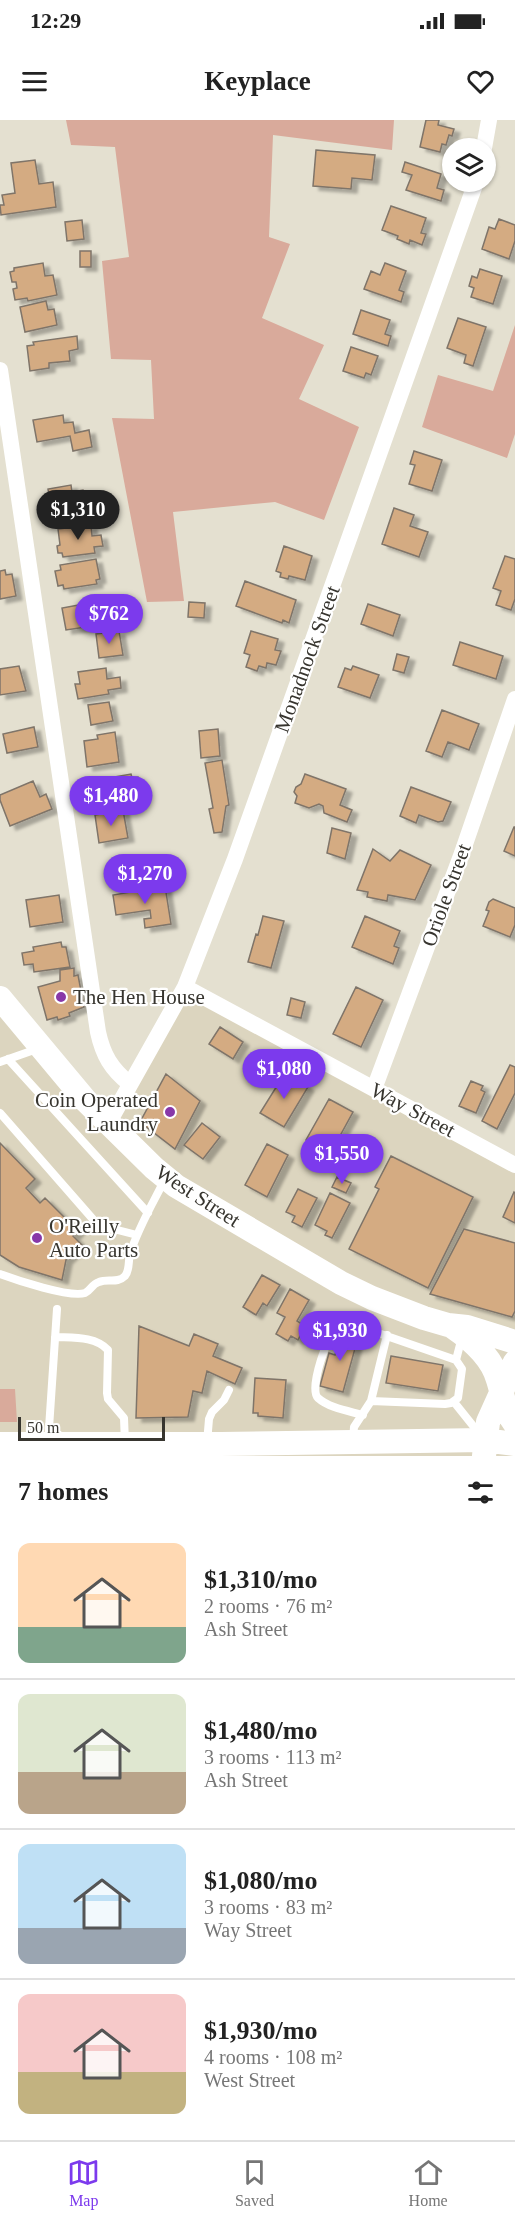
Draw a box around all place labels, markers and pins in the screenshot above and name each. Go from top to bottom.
pin: $1,310 [29,490,127,541]
pin: $762 [73,594,145,645]
pin: $1,480 [62,776,160,827]
pin: $1,270 [96,854,194,905]
place label: The Hen House [73,985,205,1009]
marker: The Hen House [54,990,68,1004]
pin: $1,080 [235,1049,333,1100]
place label: Coin Operated Laundry [35,1088,159,1136]
marker: Coin Operated Laundry [163,1105,177,1119]
pin: $1,550 [293,1134,391,1185]
place label: O'Reilly Auto Parts [49,1214,138,1262]
marker: O'Reilly Auto Parts [30,1231,44,1245]
pin: $1,930 [291,1311,389,1362]

